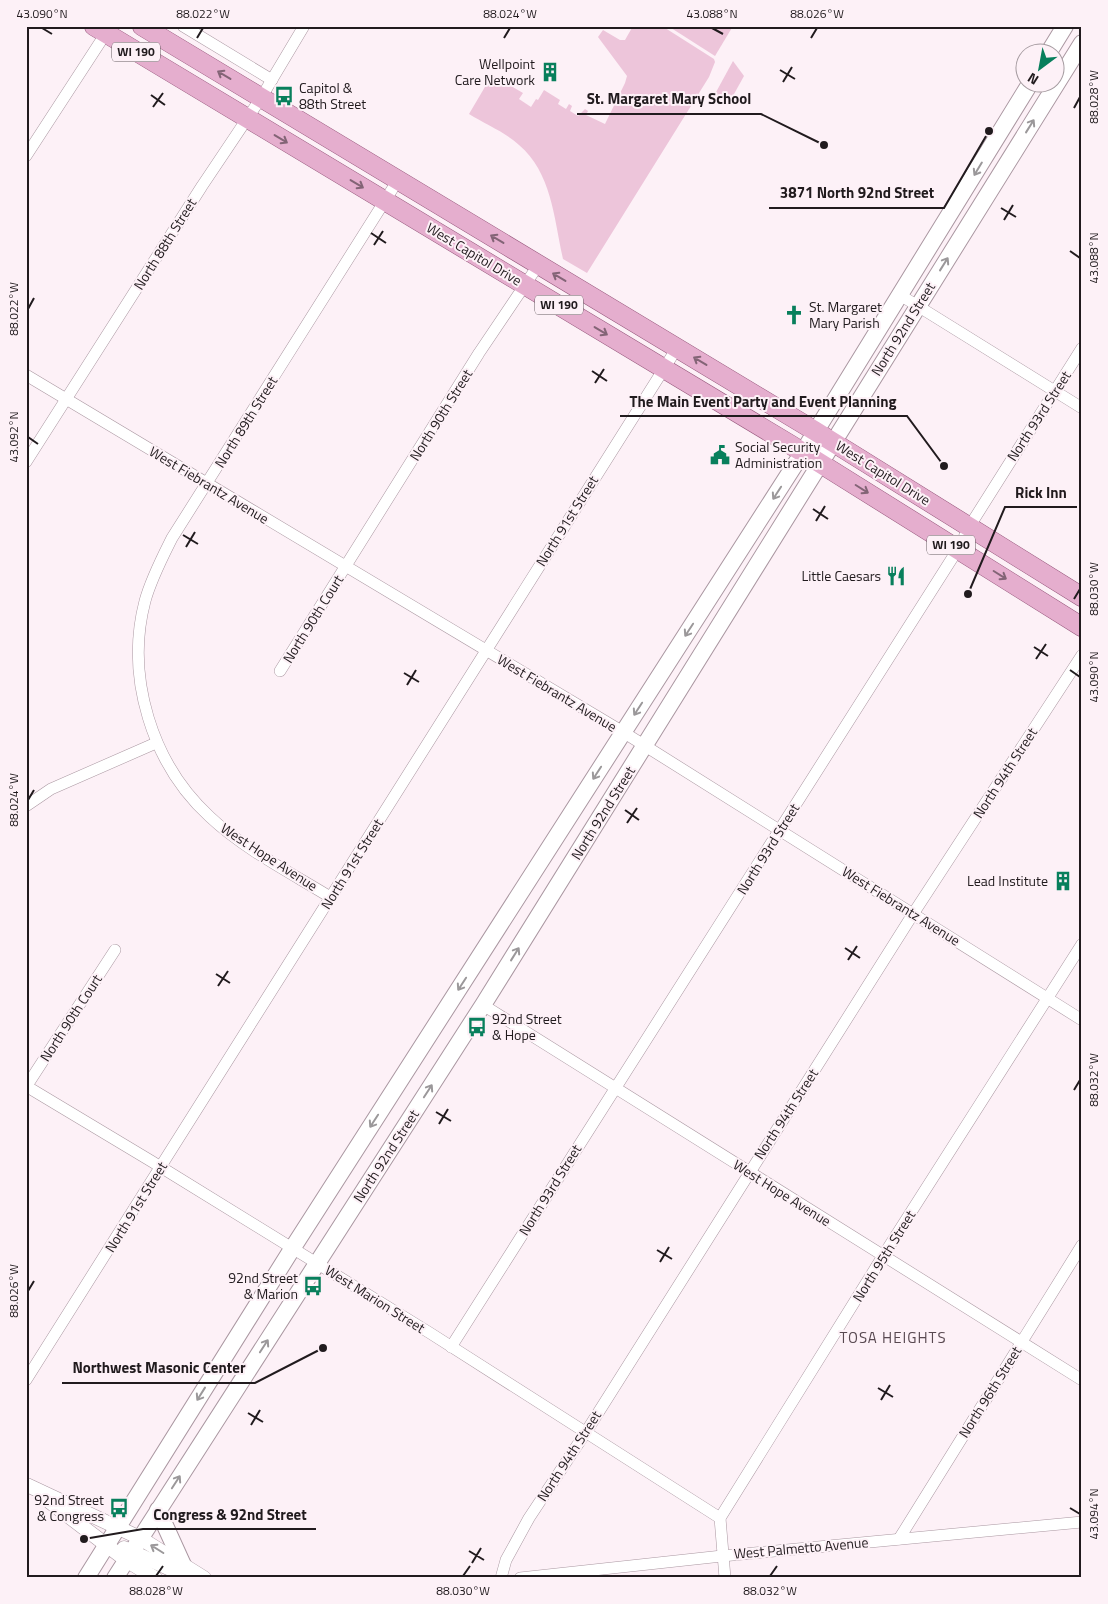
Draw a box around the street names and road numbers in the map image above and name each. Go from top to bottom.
road number: WI 190 [112,42,160,62]
street label: North 88th Street [128,194,201,294]
street label: West Capitol Drive [423,217,526,290]
street label: North 92nd Street [865,278,940,380]
road number: WI 190 [535,296,583,314]
street label: North 90th Street [404,365,477,465]
street label: North 93rd Street [1001,366,1076,465]
street label: North 89th Street [209,372,282,472]
street label: West Capitol Drive [832,435,935,510]
street label: West Fiebrantz Avenue [146,441,273,529]
street label: North 91st Street [530,471,603,570]
road number: WI 190 [927,536,975,554]
street label: North 90th Court [277,571,348,667]
street label: West Fiebrantz Avenue [494,649,621,737]
street label: North 94th Street [967,723,1042,822]
street label: North 92nd Street [565,762,640,864]
street label: North 93rd Street [731,799,804,898]
street label: North 91st Street [315,814,388,913]
street label: West Hope Avenue [217,817,322,896]
street label: West Fiebrantz Avenue [838,861,965,951]
street label: North 90th Court [34,970,107,1066]
street label: North 94th Street [748,1064,823,1163]
street label: North 92nd Street [348,1105,424,1206]
street label: North 93rd Street [513,1140,586,1239]
street label: West Hope Avenue [729,1154,835,1231]
street label: North 91st Street [99,1157,172,1256]
street label: North 95th Street [847,1206,920,1306]
street label: West Marion Street [321,1259,429,1338]
street label: North 96th Street [953,1342,1026,1442]
street label: North 94th Street [531,1406,606,1505]
street label: West Palmetto Avenue [733,1531,869,1564]

